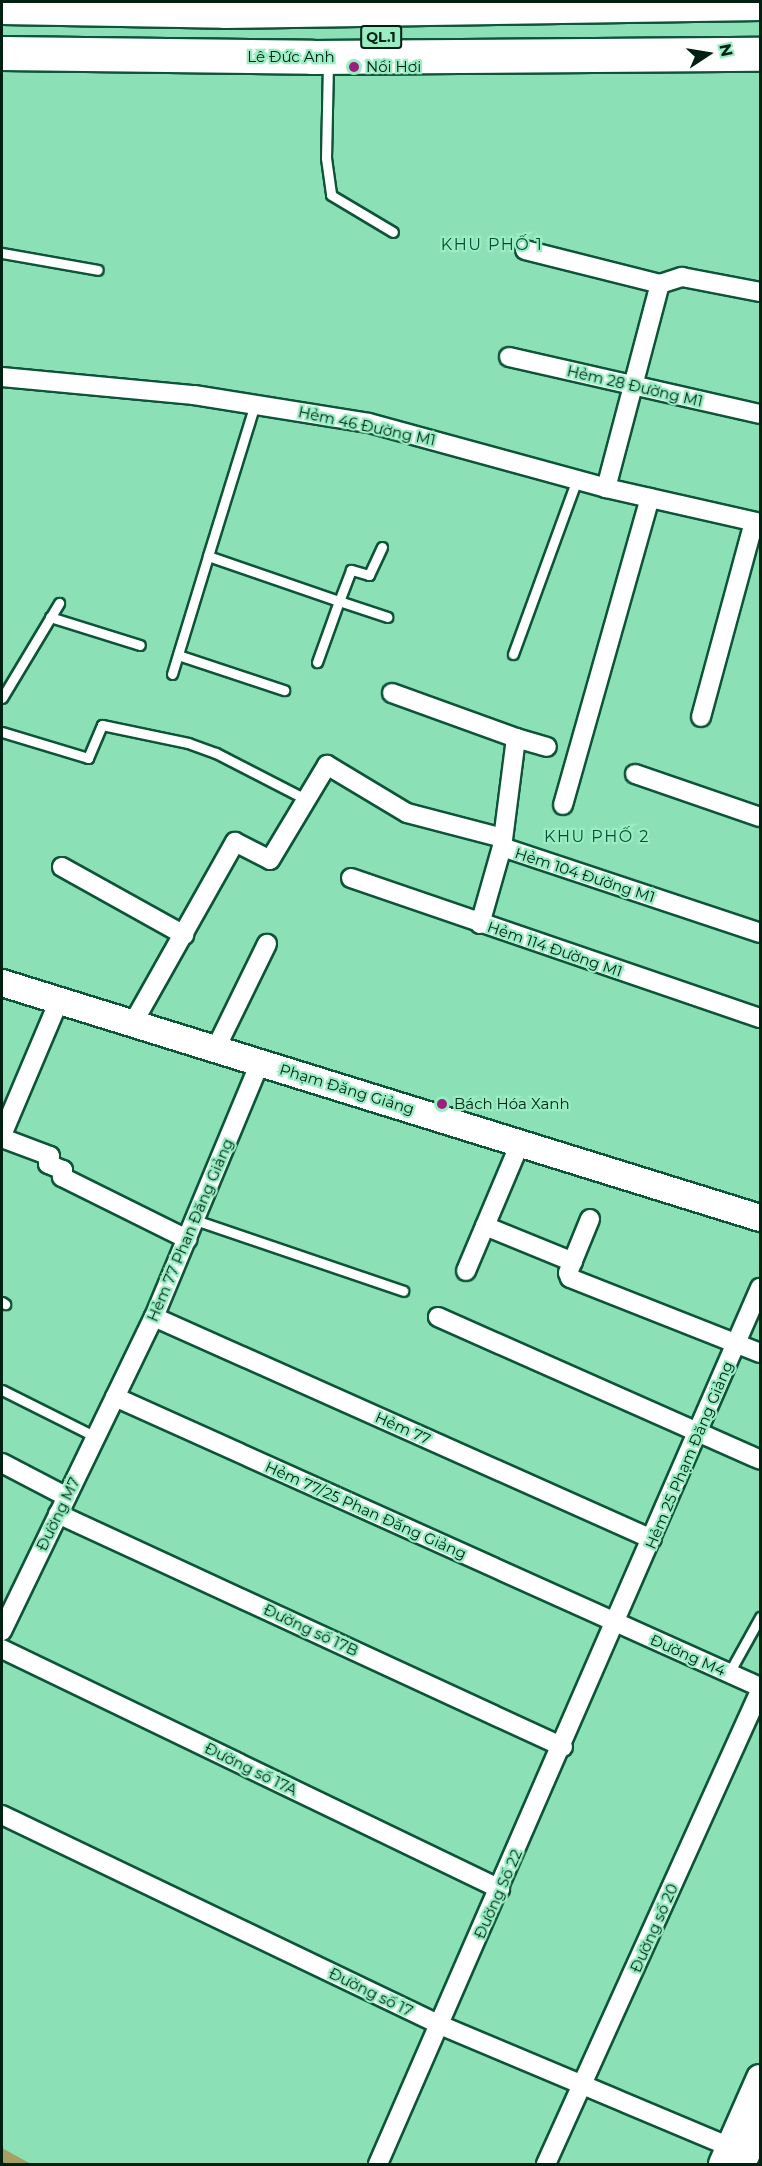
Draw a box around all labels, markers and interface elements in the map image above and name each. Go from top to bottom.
north arrow [678,24,738,84]
road number: QL.1 [360,26,402,48]
text: N [715,42,737,58]
street label: Lê Đức Anh [247,48,335,66]
place label: Nồi Hơi [366,58,421,76]
marker: Nồi Hơi [347,60,361,74]
district label: KHU PHỐ 1 [441,235,543,255]
street label: Hẻm 28 Đường M1 [565,362,705,410]
street label: Hẻm 46 Đường M1 [297,403,437,449]
district label: KHU PHỐ 2 [544,827,650,847]
street label: Hẻm 104 Đường M1 [513,844,657,906]
street label: Hẻm 114 Đường M1 [485,917,625,981]
street label: Phạm Đăng Giảng [277,1060,417,1118]
place label: Bách Hóa Xanh [454,1095,570,1113]
marker: Bách Hóa Xanh [435,1097,449,1111]
street label: Hẻm 77 Phan Đăng Giảng [143,1136,237,1324]
street label: Hẻm 25 Phạm Đăng Giảng [641,1358,737,1552]
street label: Hẻm 77 [372,1408,434,1448]
street label: Hẻm 77/25 Phan Đăng Giảng [263,1457,469,1563]
street label: Đường M7 [33,1474,83,1554]
street label: Đường số 17B [261,1600,361,1660]
street label: Đường M4 [648,1630,728,1680]
street label: Đường số 17A [202,1739,300,1799]
street label: Đường Số 22 [470,1847,526,1941]
street label: Đường số 20 [626,1881,682,1975]
street label: Đường số 17 [326,1964,416,2020]

